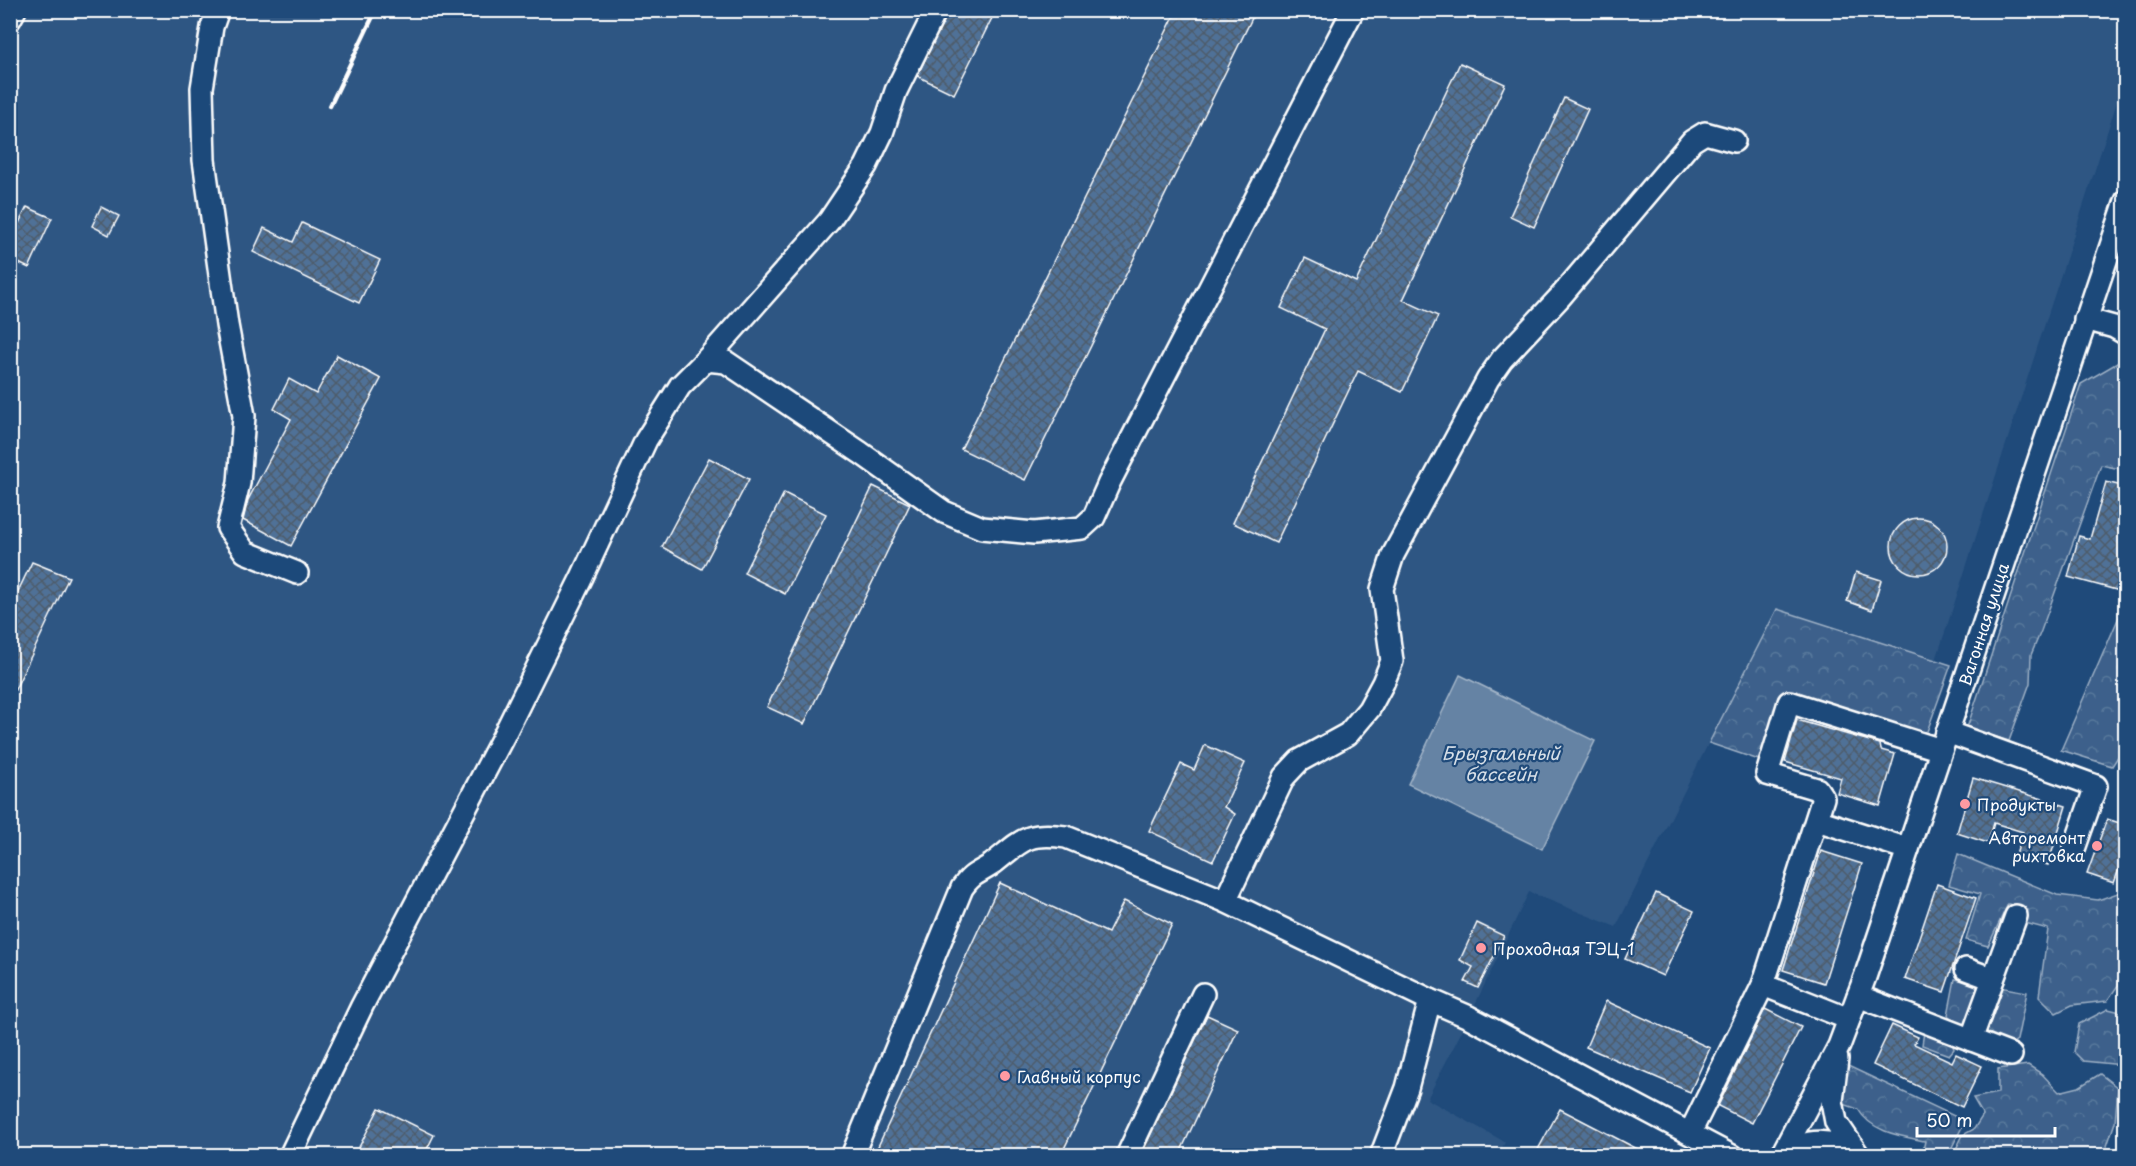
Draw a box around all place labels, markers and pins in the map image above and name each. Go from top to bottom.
place label: Продукты [1977,792,2056,816]
marker: Продукты [1958,797,1972,811]
place label: Авторемонт рихтовка [1989,825,2085,867]
marker: Авторемонт рихтовка [2090,839,2104,853]
place label: Проходная ТЭЦ-1 [1493,936,1634,960]
marker: Проходная ТЭЦ-1 [1474,941,1488,955]
place label: Главный корпус [1017,1064,1141,1088]
marker: Главный корпус [998,1069,1012,1083]

